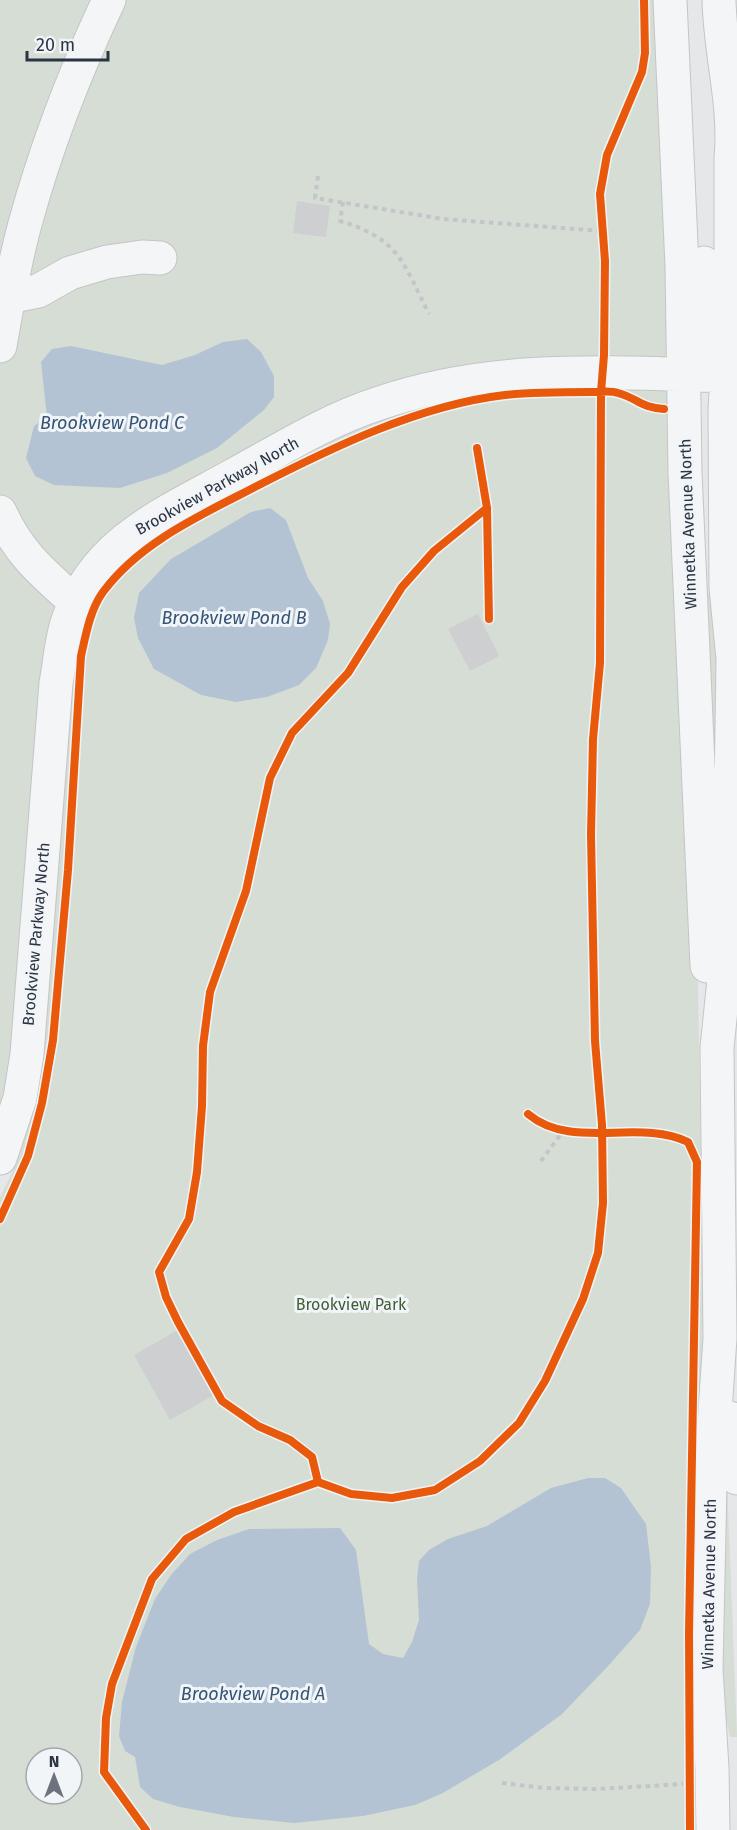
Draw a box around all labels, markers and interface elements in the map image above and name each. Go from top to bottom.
scale bar [27,24,108,62]
text: 20 m [36,34,75,56]
water label: Brookview Pond C [40,412,185,434]
street label: Brookview Parkway North [132,433,302,539]
street label: Winnetka Avenue North [676,438,700,610]
water label: Brookview Pond B [162,607,307,629]
street label: Brookview Parkway North [19,841,53,1027]
park label: Brookview Park [296,1295,407,1314]
street label: Winnetka Avenue North [698,1498,720,1670]
water label: Brookview Pond A [181,1683,325,1705]
north arrow [24,1746,84,1806]
text: N [49,1752,59,1771]

